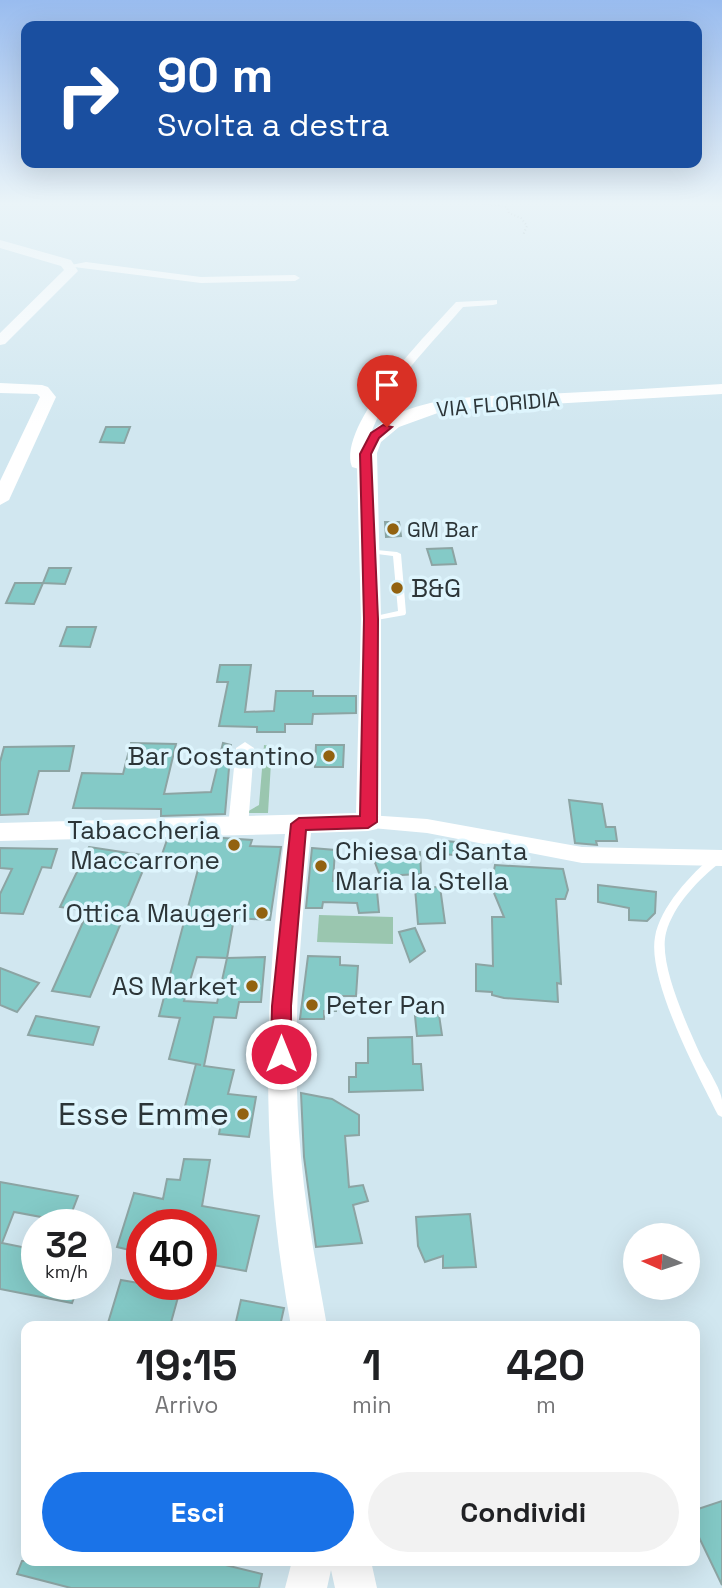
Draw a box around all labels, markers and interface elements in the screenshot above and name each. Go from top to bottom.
text: 90 m [157,44,273,106]
icon: right [42,49,133,140]
text: Svolta a destra [157,105,389,145]
pin [357,355,417,427]
icon: arrive [368,366,406,404]
street label: VIA FLORIDIA [435,385,561,423]
place label: GM Bar [407,516,478,543]
marker: GM Bar [385,521,401,537]
place label: B&G [411,571,461,605]
marker: B&G [389,580,405,596]
place label: Bar Costantino [127,739,315,773]
marker: Bar Costantino [321,748,337,764]
place label: Tabaccheria Maccarrone [67,813,220,877]
place label: Chiesa di Santa Maria la Stella [335,834,528,898]
marker: Tabaccheria Maccarrone [226,837,242,853]
marker: Chiesa di Santa Maria la Stella [313,858,329,874]
place label: Ottica Maugeri [65,896,248,930]
marker: Ottica Maugeri [254,905,270,921]
place label: AS Market [112,969,238,1003]
marker: AS Market [244,978,260,994]
place label: Peter Pan [326,988,446,1022]
marker: Peter Pan [304,997,320,1013]
position arrow [244,1017,318,1091]
place label: Esse Emme [58,1094,229,1134]
marker: Esse Emme [235,1106,251,1122]
speed limit sign: 40 [126,1209,217,1300]
text: 32 [45,1223,88,1267]
north arrow [623,1223,700,1300]
map controls [623,1223,700,1300]
text: km/h [45,1260,88,1283]
text: 19:15 [136,1339,237,1392]
text: 1 [362,1339,381,1392]
text: 420 [506,1339,585,1392]
text: Arrivo [155,1390,218,1420]
text: min [352,1390,392,1420]
text: m [536,1390,556,1420]
button: Esci [42,1472,354,1552]
button: Condividi [368,1472,679,1552]

